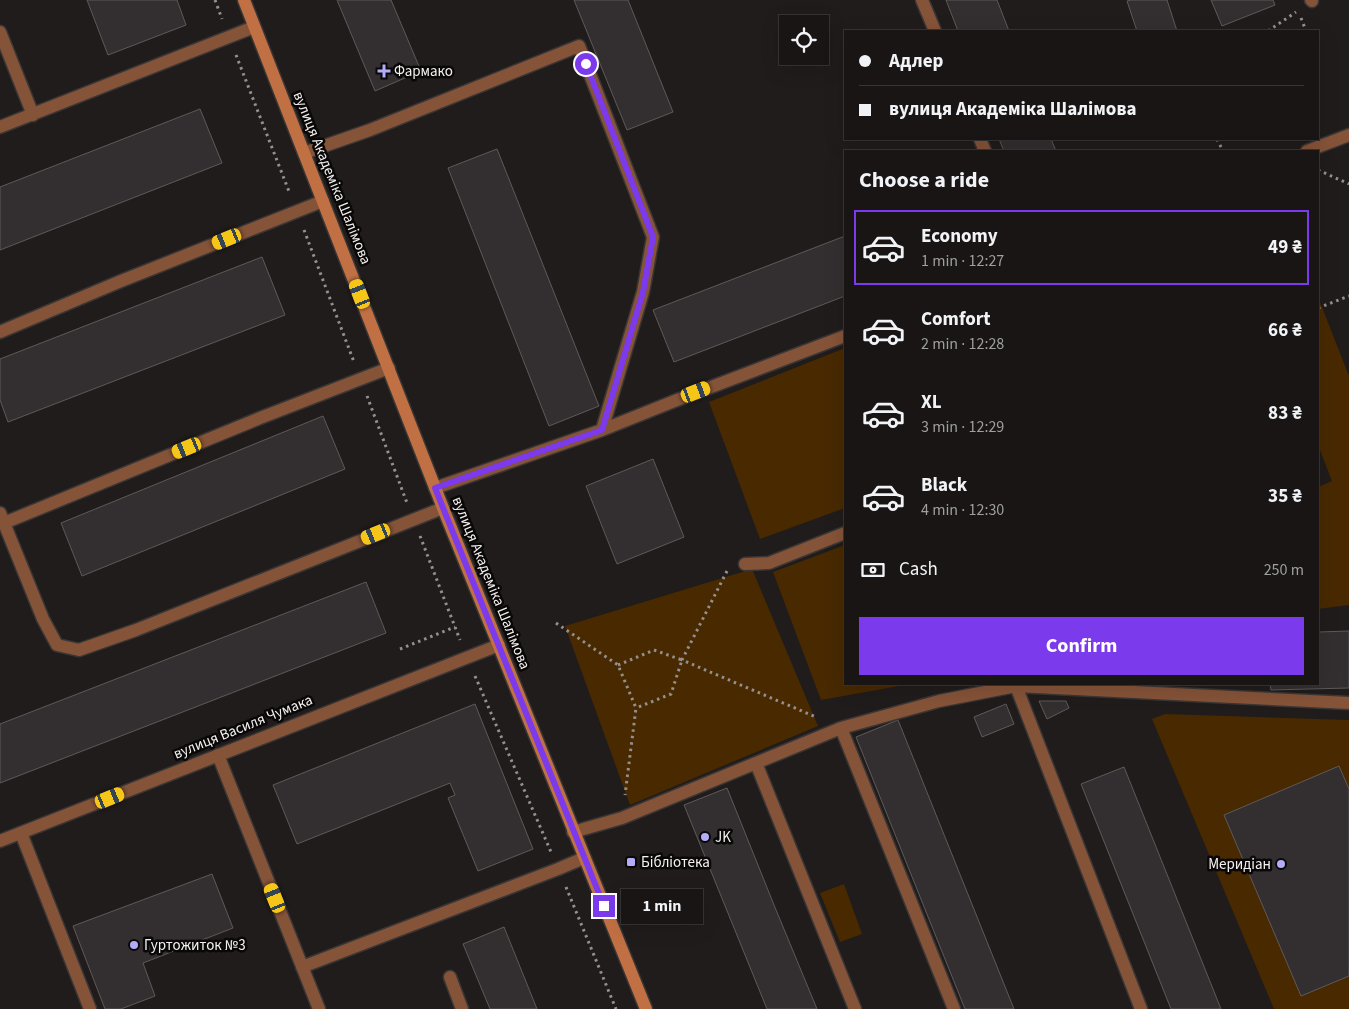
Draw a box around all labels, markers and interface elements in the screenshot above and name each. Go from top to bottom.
map controls [779,15,829,65]
button: locate [779,15,829,65]
text: Адлер [889,48,943,75]
route start [575,53,597,75]
place label: Фармако [394,61,453,82]
marker: Фармако [378,65,390,77]
street label: вулиця Академіка Шалімова [288,88,376,268]
text: вулиця Академіка Шалімова [889,96,1136,123]
text: Choose a ride [859,164,989,196]
text: Economy [921,223,998,250]
icon: car [861,225,906,270]
car [210,226,243,252]
text: 49 ₴ [1268,234,1302,261]
text: 1 min · 12:27 [921,250,1004,272]
car [347,277,372,311]
text: Comfort [921,306,991,333]
icon: car [861,308,906,353]
text: 66 ₴ [1268,317,1302,344]
text: 2 min · 12:28 [921,333,1004,355]
car [679,380,712,404]
text: XL [921,389,942,416]
icon: car [861,391,906,436]
text: 83 ₴ [1268,400,1302,427]
text: 3 min · 12:29 [921,416,1004,438]
car [170,435,203,461]
text: Black [921,472,967,499]
icon: car [861,474,906,519]
text: 35 ₴ [1268,483,1302,510]
street label: вулиця Академіка Шалімова [447,493,535,673]
text: 4 min · 12:30 [921,499,1004,521]
car [359,521,392,547]
icon: cash [859,556,887,584]
text: Cash [899,556,938,583]
text: 250 m [1264,559,1304,581]
button: Confirm [859,617,1304,675]
street label: вулиця Василя Чумака [170,689,316,765]
car [93,785,126,811]
place label: JK [715,827,731,848]
marker: JK [699,831,711,843]
place label: Бібліотека [641,852,710,873]
place label: Меридіан [1208,854,1271,875]
marker: Бібліотека [625,856,637,868]
marker: Меридіан [1275,858,1287,870]
car [262,881,287,915]
callout: 1 min [622,888,704,924]
route end [593,895,615,917]
text: 1 min [643,895,681,917]
place label: Гуртожиток №3 [144,935,246,956]
marker: Гуртожиток №3 [128,939,140,951]

